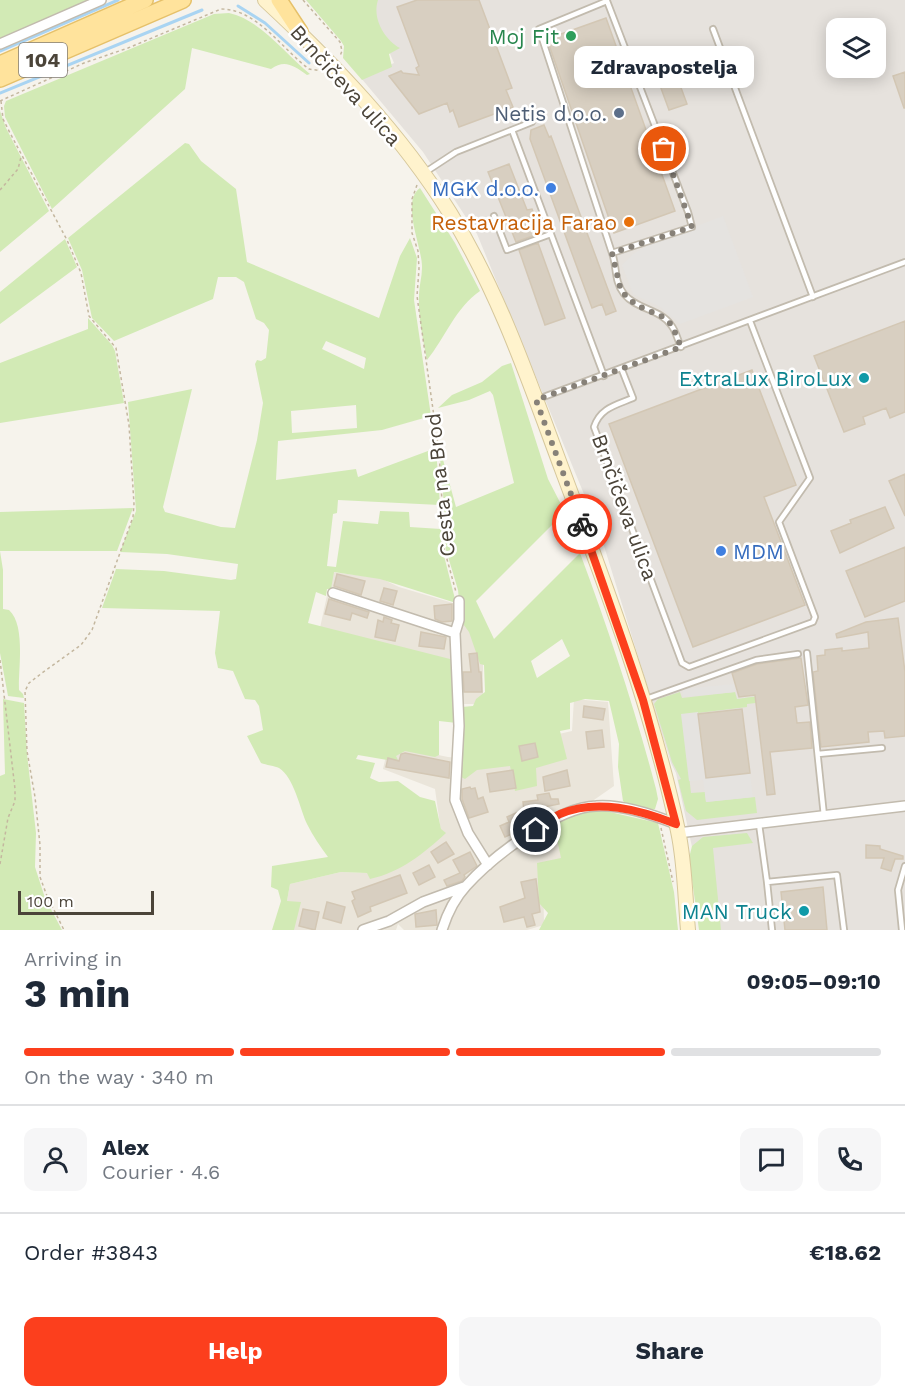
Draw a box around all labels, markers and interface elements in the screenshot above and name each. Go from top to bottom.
map controls [826,18,886,78]
button: layers [826,18,886,78]
street label: Brnčičeva ulica [285,19,407,151]
place label: Moj Fit [489,24,559,49]
marker: Moj Fit [564,29,578,43]
road number: 104 [19,43,67,77]
callout: Zdravapostelja [574,47,754,89]
text: Zdravapostelja [591,55,737,79]
place label: Netis d.o.o. [494,101,607,126]
marker: Netis d.o.o. [612,106,626,120]
pin [638,123,689,174]
icon: bag [647,132,680,165]
place label: MGK d.o.o. [432,176,539,201]
marker: MGK d.o.o. [544,181,558,195]
place label: Restavracija Farao [431,210,617,235]
marker: Restavracija Farao [622,215,636,229]
place label: ExtraLux BiroLux [679,366,852,391]
marker: ExtraLux BiroLux [857,371,871,385]
street label: Cesta na Brod [420,412,460,558]
street label: Brnčičeva ulica [587,430,663,584]
courier [552,494,612,554]
icon: bike [566,508,599,541]
place label: MDM [733,539,784,564]
marker: MDM [714,544,728,558]
pin [510,804,561,855]
icon: home [519,813,552,846]
scale bar [18,888,154,916]
text: 100 m [27,892,74,911]
place label: MAN Truck [682,899,792,924]
marker: MAN Truck [797,904,811,918]
text: Arriving in [24,947,122,971]
text: 09:05–09:10 [747,969,881,994]
text: 3 min [24,971,131,1016]
text: On the way · 340 m [24,1065,214,1089]
button: person [24,1128,87,1191]
button: chat [740,1128,803,1191]
button: phone [818,1128,881,1191]
text: Alex [102,1135,149,1160]
text: Courier · 4.6 [102,1160,220,1184]
text: Order #3843 [24,1240,158,1265]
text: €18.62 [809,1240,881,1265]
button: Help [24,1317,447,1386]
button: Share [459,1317,881,1386]

